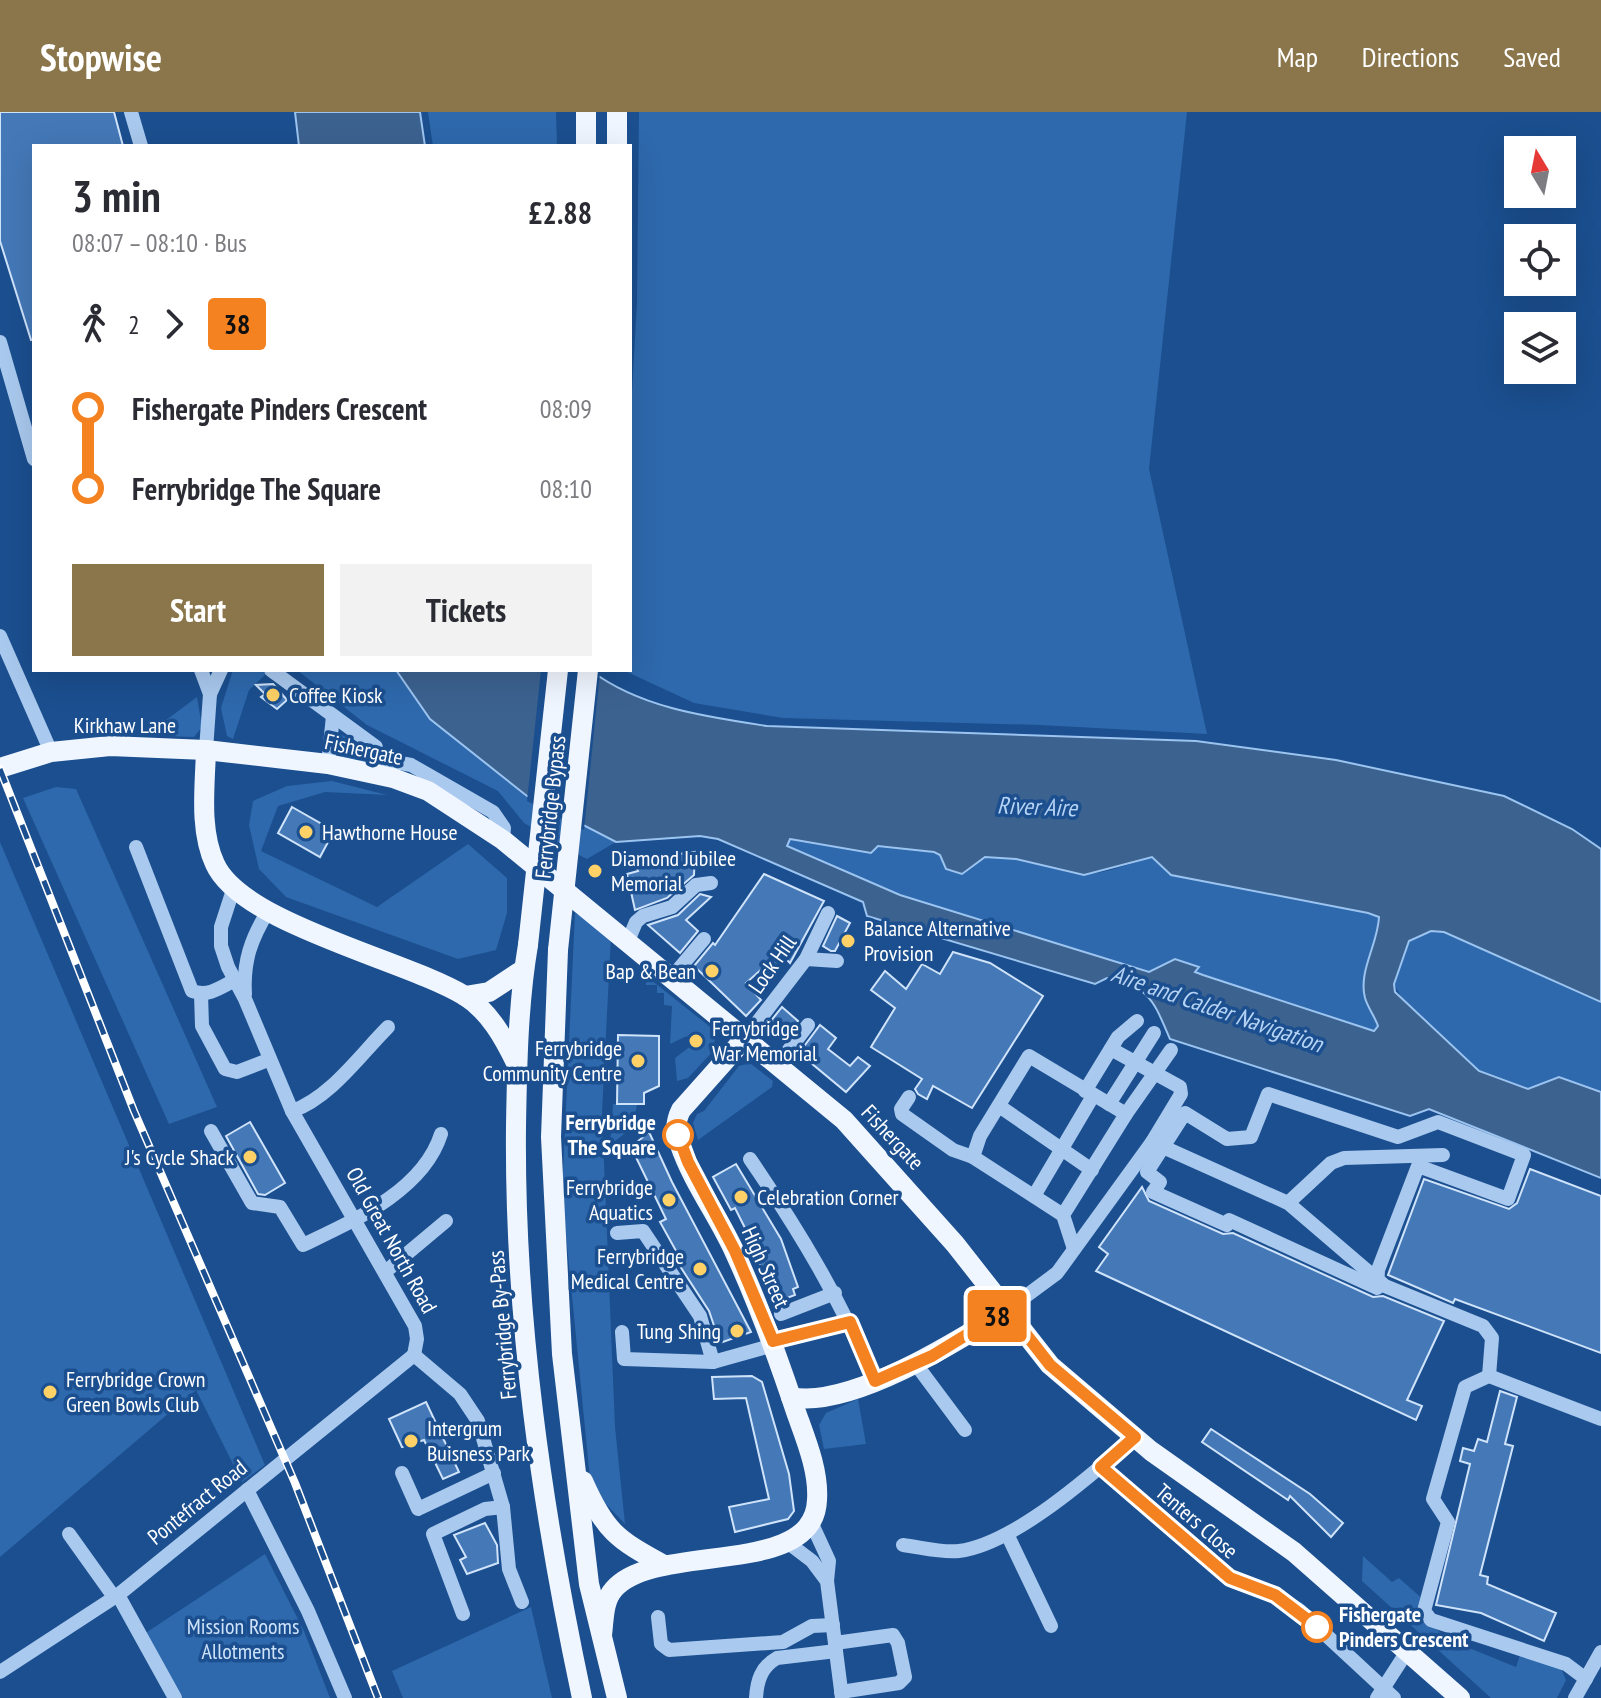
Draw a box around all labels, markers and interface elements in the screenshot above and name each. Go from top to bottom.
text: Stopwise [40,32,162,81]
text: Map [1277,38,1318,75]
text: Directions [1362,38,1459,75]
text: Saved [1503,38,1561,75]
north arrow [1504,136,1576,208]
map controls [1504,136,1576,384]
text: 3 min [72,167,161,224]
text: £2.88 [528,193,592,232]
button: locate [1504,224,1576,296]
text: 08:07 – 08:10 · Bus [72,226,247,259]
icon: walk [72,302,116,346]
icon: forward [152,302,196,346]
text: 38 [224,305,250,342]
text: 2 [128,308,140,341]
button: layers [1504,312,1576,384]
text: Fishergate Pinders Crescent [132,389,427,428]
text: 08:09 [540,392,592,425]
text: Ferrybridge The Square [132,469,381,508]
text: 08:10 [540,472,592,505]
button: Start [72,564,324,656]
button: Tickets [340,564,592,656]
place label: Coffee Kiosk [289,681,383,709]
marker: Coffee Kiosk [264,686,282,704]
street label: Kirkhaw Lane [74,711,176,739]
street label: Fishergate [322,727,406,771]
street label: Ferrybridge Bypass [529,734,571,880]
water label: River Aire [996,790,1080,823]
place label: Hawthorne House [322,818,458,846]
marker: Hawthorne House [297,823,315,841]
place label: Diamond Jubilee Memorial [611,844,736,897]
marker: Diamond Jubilee Memorial [586,862,604,880]
place label: Balance Alternative Provision [864,914,1011,967]
street label: Lock Hill [742,929,803,999]
marker: Balance Alternative Provision [839,932,857,950]
place label: Bap & Bean [606,957,696,985]
water label: Aire and Calder Navigation [1107,958,1328,1060]
marker: Bap & Bean [703,962,721,980]
place label: Ferrybridge War Memorial [712,1014,818,1067]
marker: Ferrybridge War Memorial [687,1032,705,1050]
place label: Ferrybridge Community Centre [483,1034,622,1087]
marker: Ferrybridge Community Centre [629,1052,647,1070]
street label: Fishergate [856,1098,930,1176]
place label: Ferrybridge The Square [566,1108,656,1161]
marker: Ferrybridge The Square [663,1120,693,1150]
place label: J's Cycle Shack [124,1143,234,1171]
marker: J's Cycle Shack [241,1148,259,1166]
street label: Old Great North Road [340,1162,444,1318]
place label: Ferrybridge Aquatics [566,1173,653,1226]
place label: Celebration Corner [757,1183,899,1211]
marker: Celebration Corner [732,1188,750,1206]
marker: Ferrybridge Aquatics [660,1191,678,1209]
street label: High Street [736,1222,796,1312]
place label: Ferrybridge Medical Centre [571,1242,684,1295]
street label: Ferrybridge By-Pass [482,1249,522,1401]
marker: Ferrybridge Medical Centre [691,1260,709,1278]
line badge: 38 [961,1290,1033,1342]
text: 38 [984,1297,1010,1334]
place label: Tung Shing [637,1317,721,1345]
marker: Tung Shing [728,1322,746,1340]
place label: Ferrybridge Crown Green Bowls Club [66,1365,205,1418]
marker: Ferrybridge Crown Green Bowls Club [41,1383,59,1401]
place label: Intergrum Buisness Park [427,1414,531,1467]
marker: Intergrum Buisness Park [402,1432,420,1450]
street label: Pontefract Road [142,1453,252,1551]
street label: Tenters Close [1150,1477,1244,1565]
place label: Fishergate Pinders Crescent [1339,1600,1469,1653]
park label: Mission Rooms Allotments [187,1612,299,1665]
marker: Fishergate Pinders Crescent [1302,1612,1332,1642]

